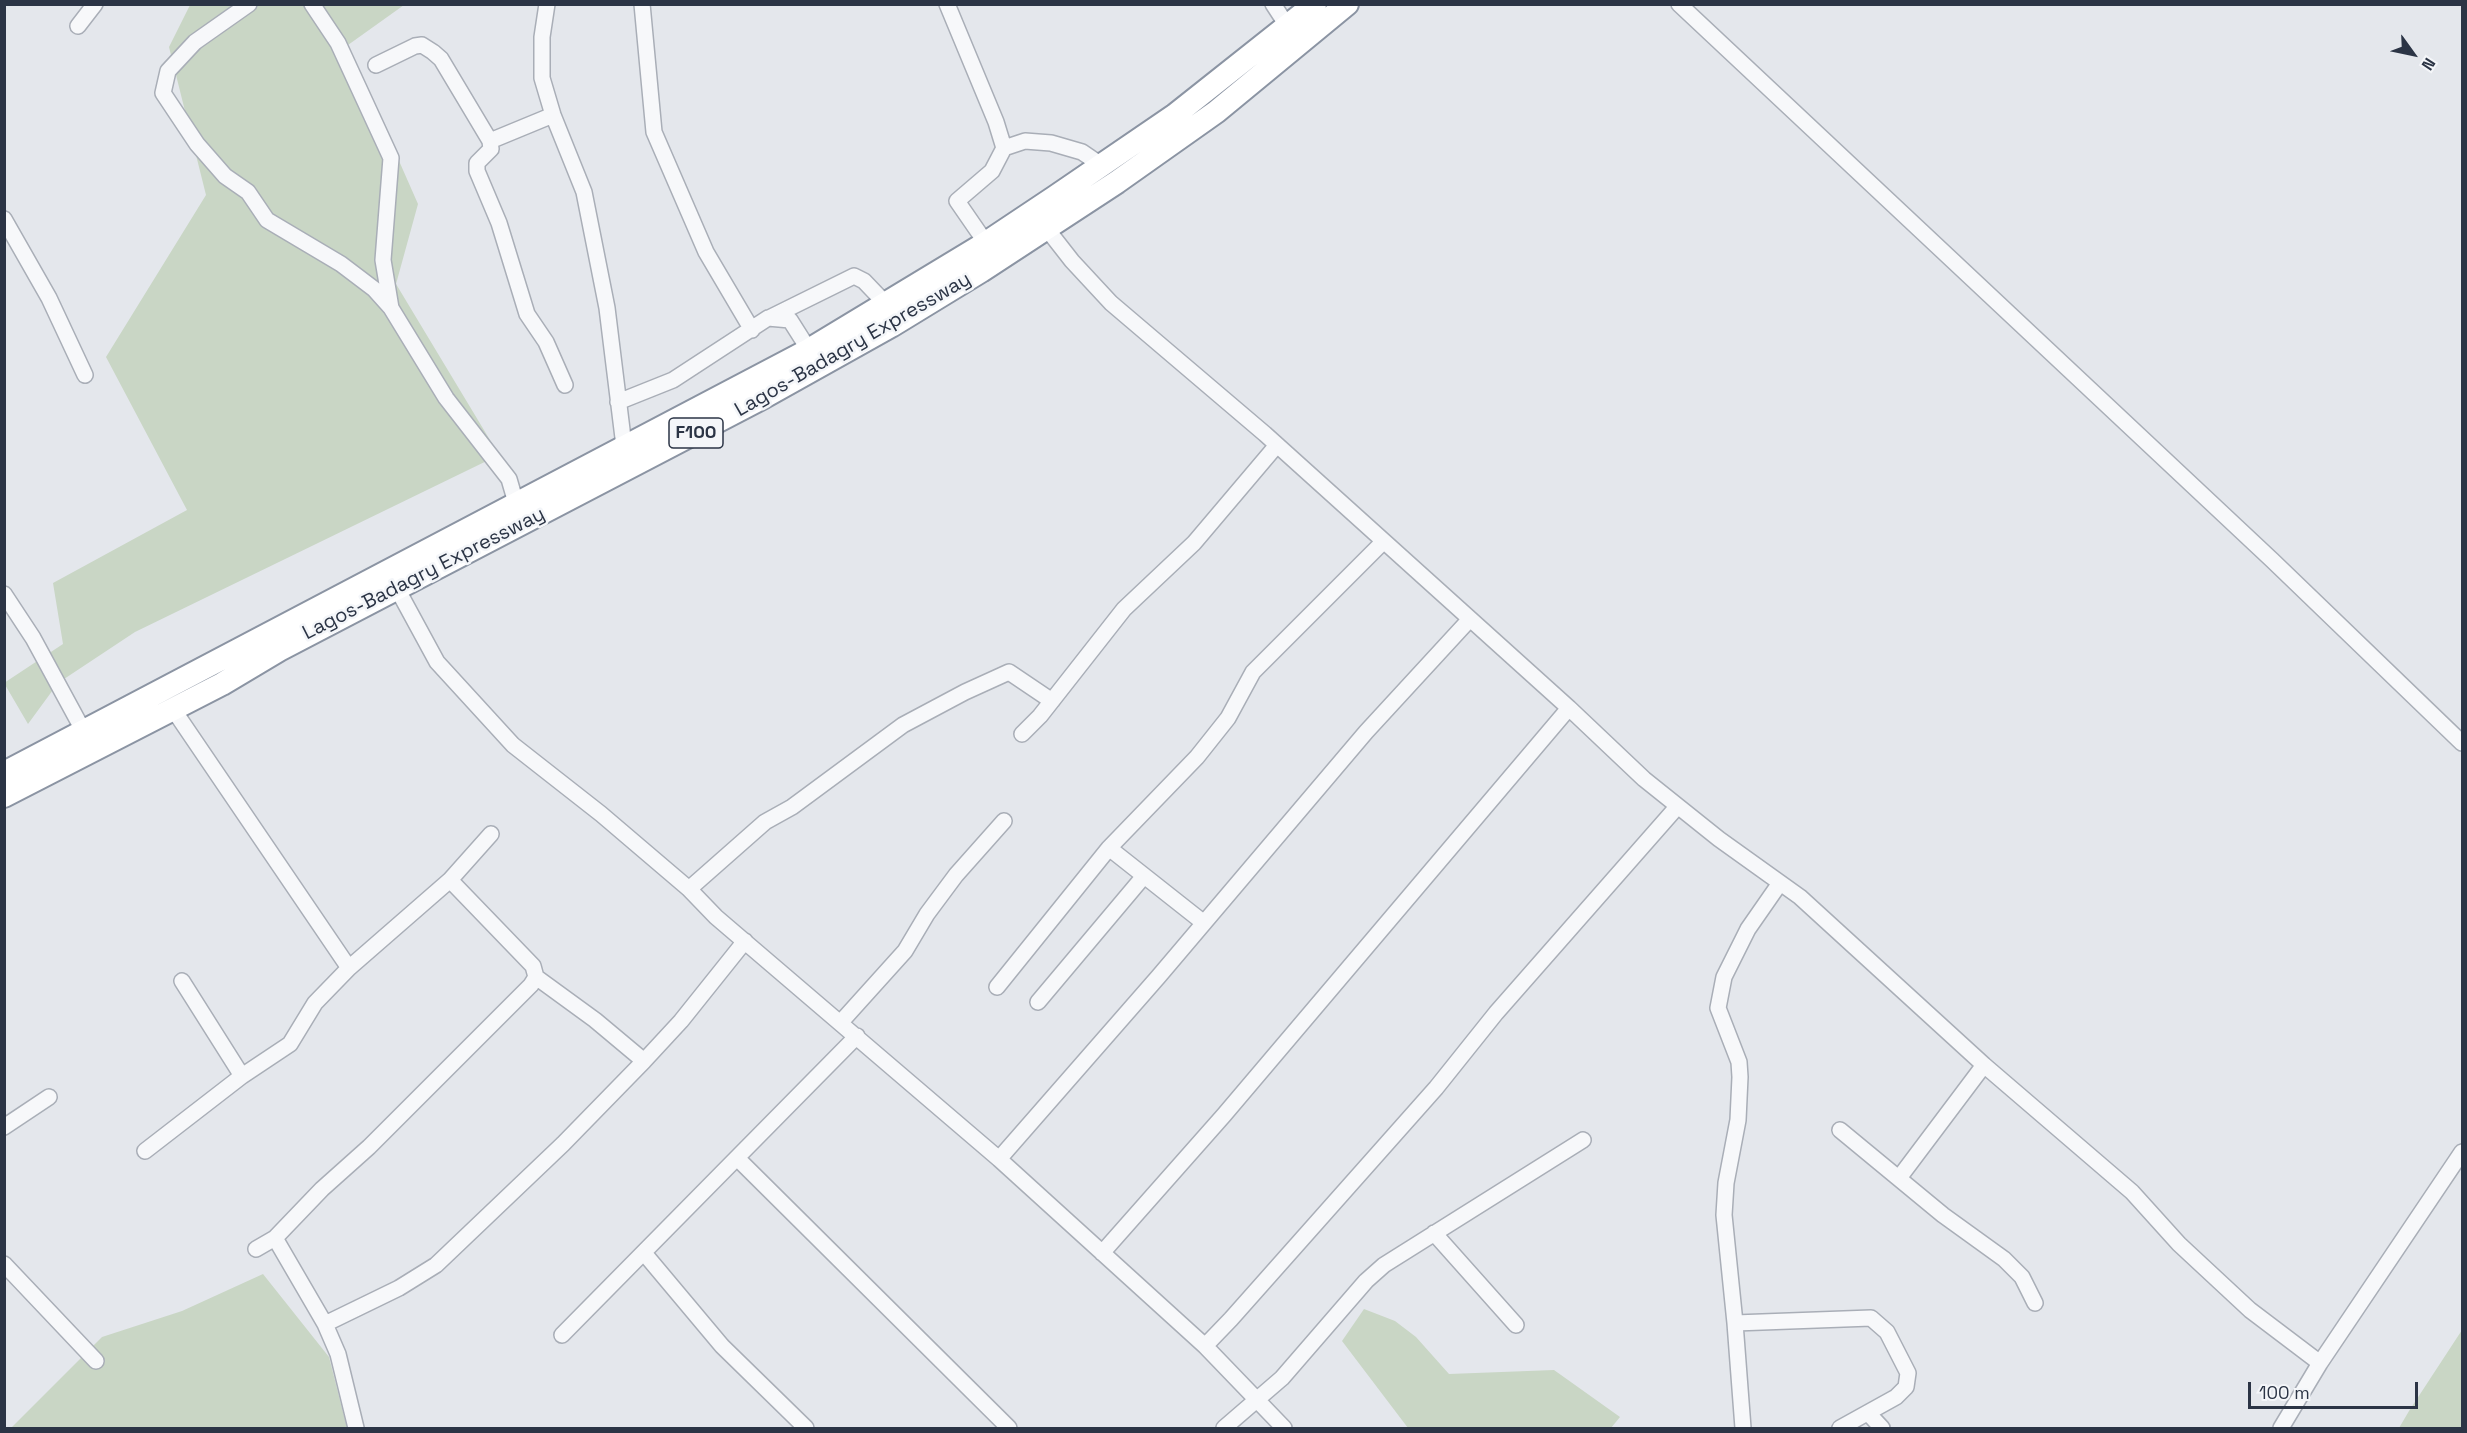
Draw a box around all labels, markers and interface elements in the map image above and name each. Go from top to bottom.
north arrow [2383,24,2443,84]
text: N [2417,54,2440,74]
street label: Lagos-Badagry Expressway [731,267,975,423]
road number: F100 [669,418,723,448]
street label: Lagos-Badagry Expressway [299,502,549,646]
scale bar [2251,1370,2420,1408]
text: 100 m [2259,1381,2310,1404]

